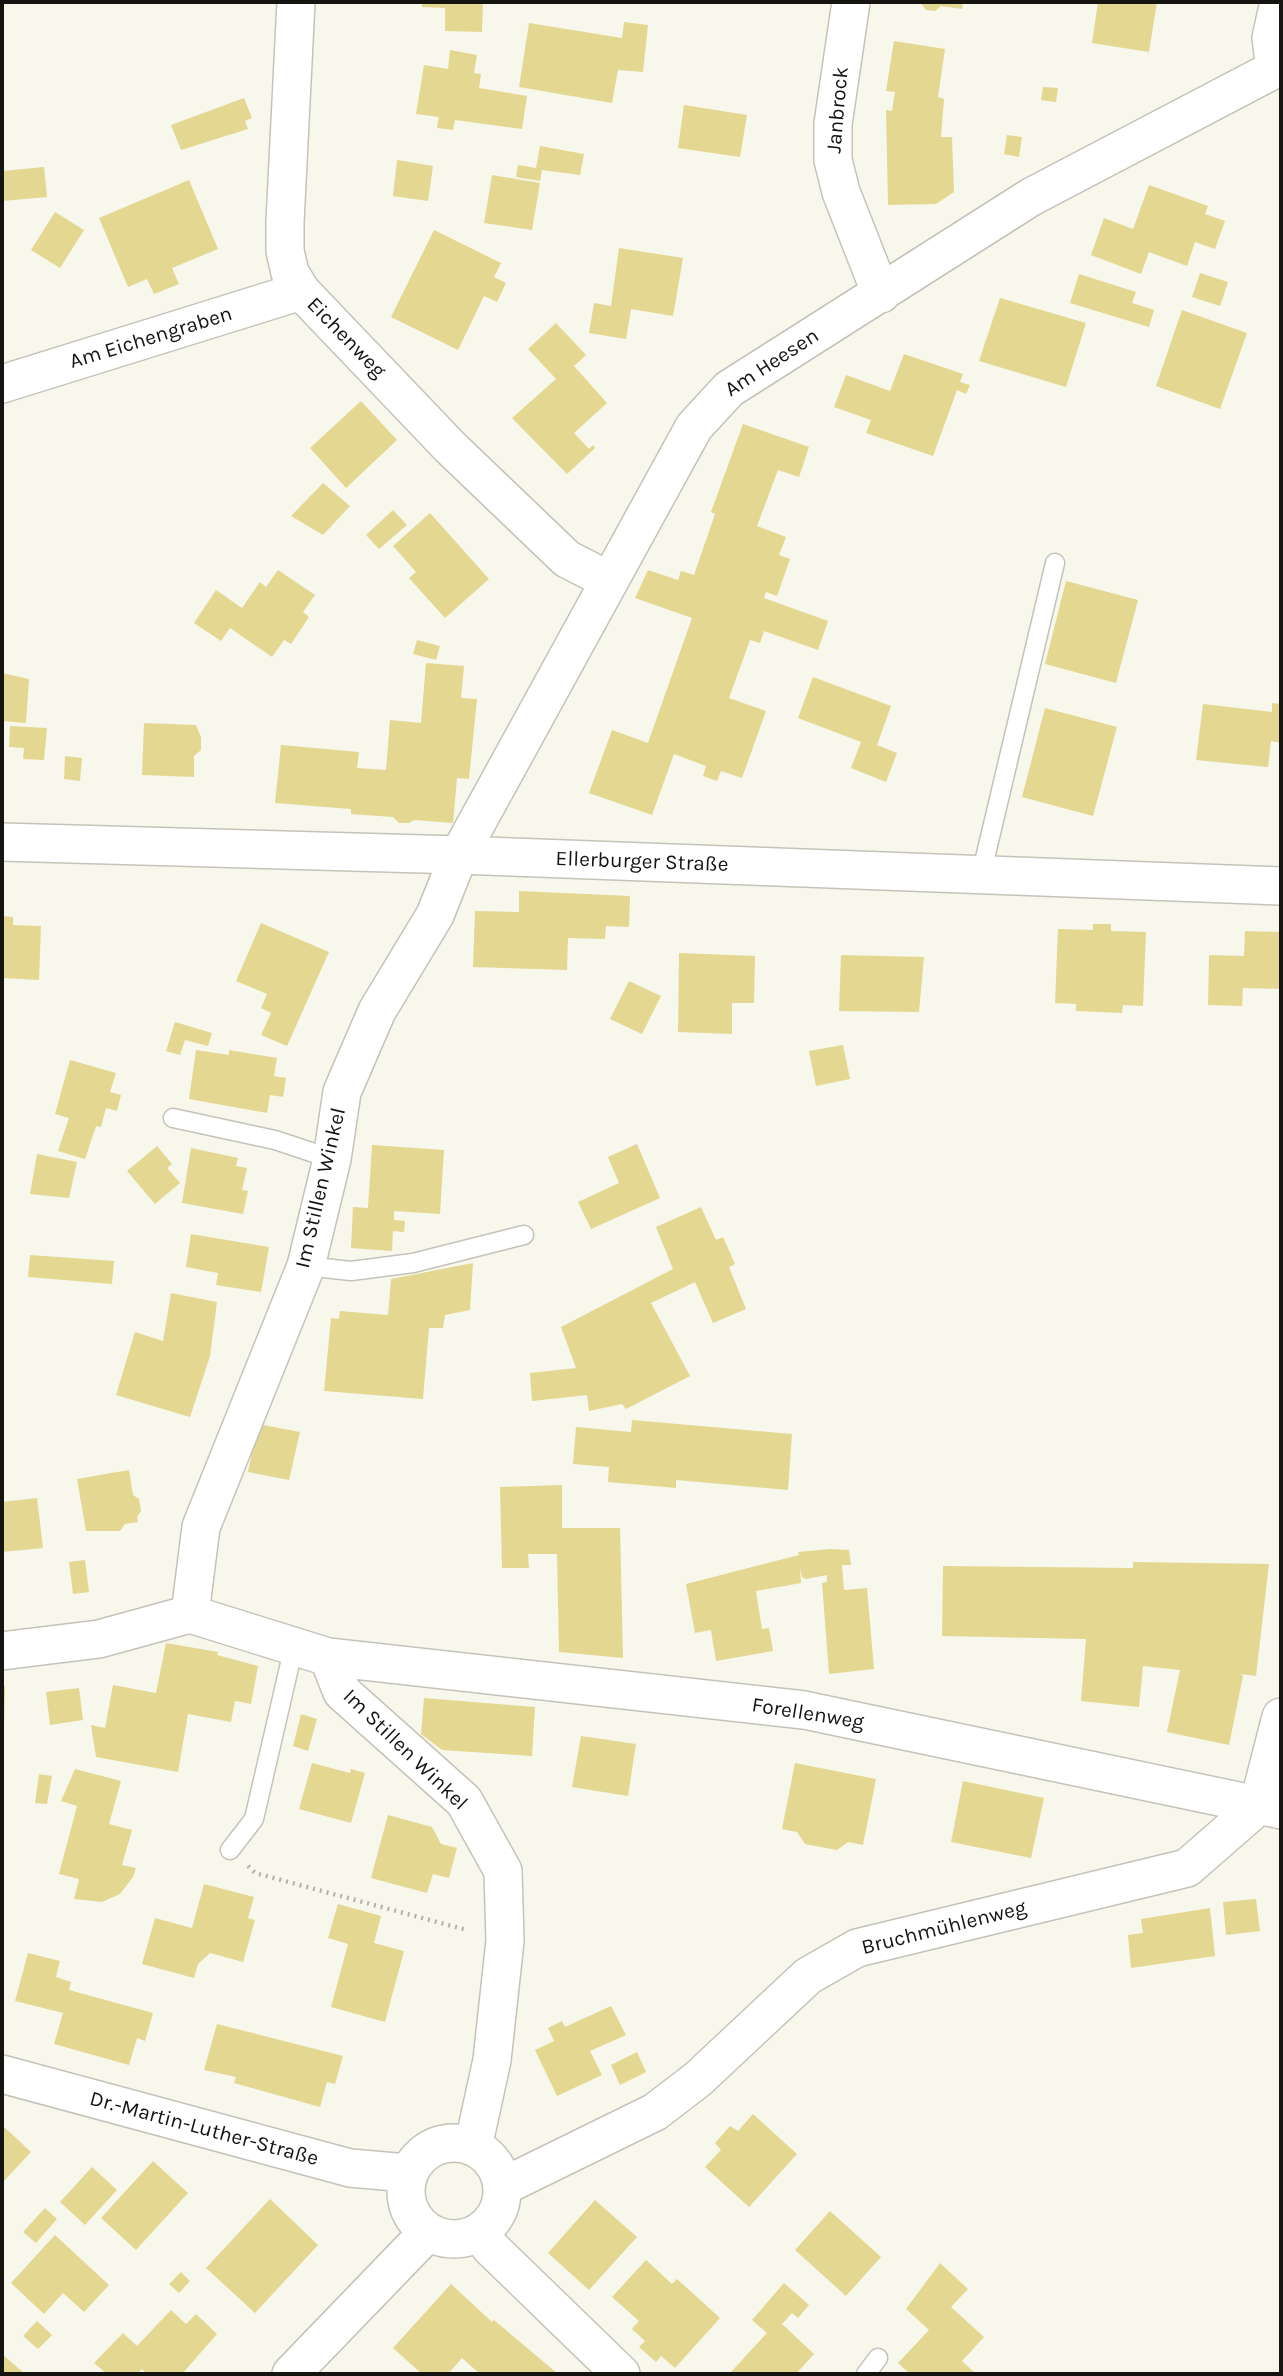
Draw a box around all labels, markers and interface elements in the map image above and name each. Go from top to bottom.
street label: Janbrock [822,66,854,154]
street label: Eichenweg [301,292,391,384]
street label: Am Eichengraben [67,301,235,375]
street label: Am Heesen [720,323,824,403]
street label: Ellerburger Straße [555,846,729,878]
street label: Im Stillen Winkel [290,1105,352,1271]
street label: Im Stillen Winkel [337,1684,473,1816]
street label: Forellenweg [750,1693,866,1735]
street label: Bruchmühlenweg [859,1895,1029,1961]
street label: Dr.-Martin-Luther-Straße [87,2086,321,2172]

